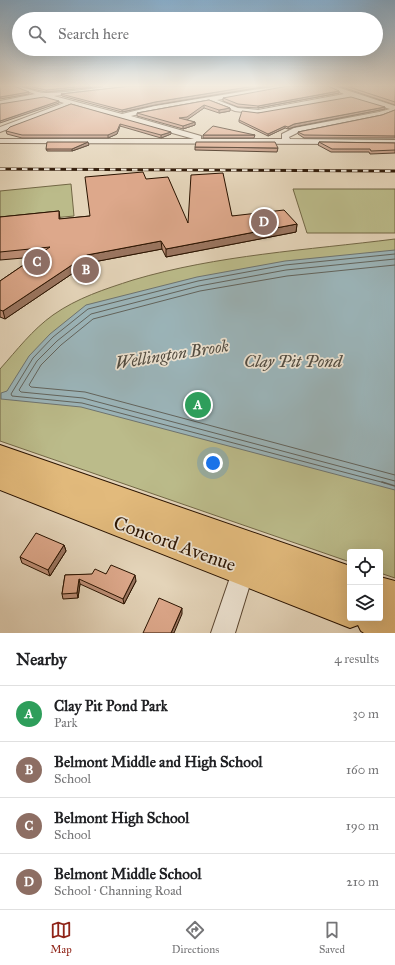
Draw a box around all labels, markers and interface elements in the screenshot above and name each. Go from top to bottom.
search box [12,12,383,56]
icon: search [26,23,48,45]
text: Search here [58,25,129,43]
pin: D [251,207,277,237]
pin: C [24,247,50,277]
pin: B [73,255,99,285]
water label: Wellington Brook [114,335,231,374]
water label: Clay Pit Pond [244,351,343,372]
pin: A [185,390,211,420]
your location [203,453,223,473]
street label: Concord Avenue [111,511,239,576]
map controls [347,549,383,621]
button: locate [347,549,383,585]
button: layers [347,585,383,621]
text: Nearby [16,649,67,670]
text: 4 results [334,651,379,667]
text: Clay Pit Pond Park [54,697,168,715]
text: A [25,706,33,722]
text: 30 m [353,706,379,722]
text: Park [54,715,78,731]
text: Belmont Middle and High School [54,753,263,771]
text: B [25,762,33,778]
text: 160 m [346,762,379,778]
text: School [54,771,91,787]
text: Belmont High School [54,809,189,827]
text: C [25,818,33,834]
text: 190 m [346,818,379,834]
text: School [54,827,91,843]
text: Belmont Middle School [54,865,202,883]
text: D [24,874,34,890]
text: 210 m [346,874,379,890]
text: School · Channing Road [54,883,182,899]
tab: Map [50,919,72,956]
tab: Directions [172,919,219,956]
tab: Saved [319,919,345,956]

